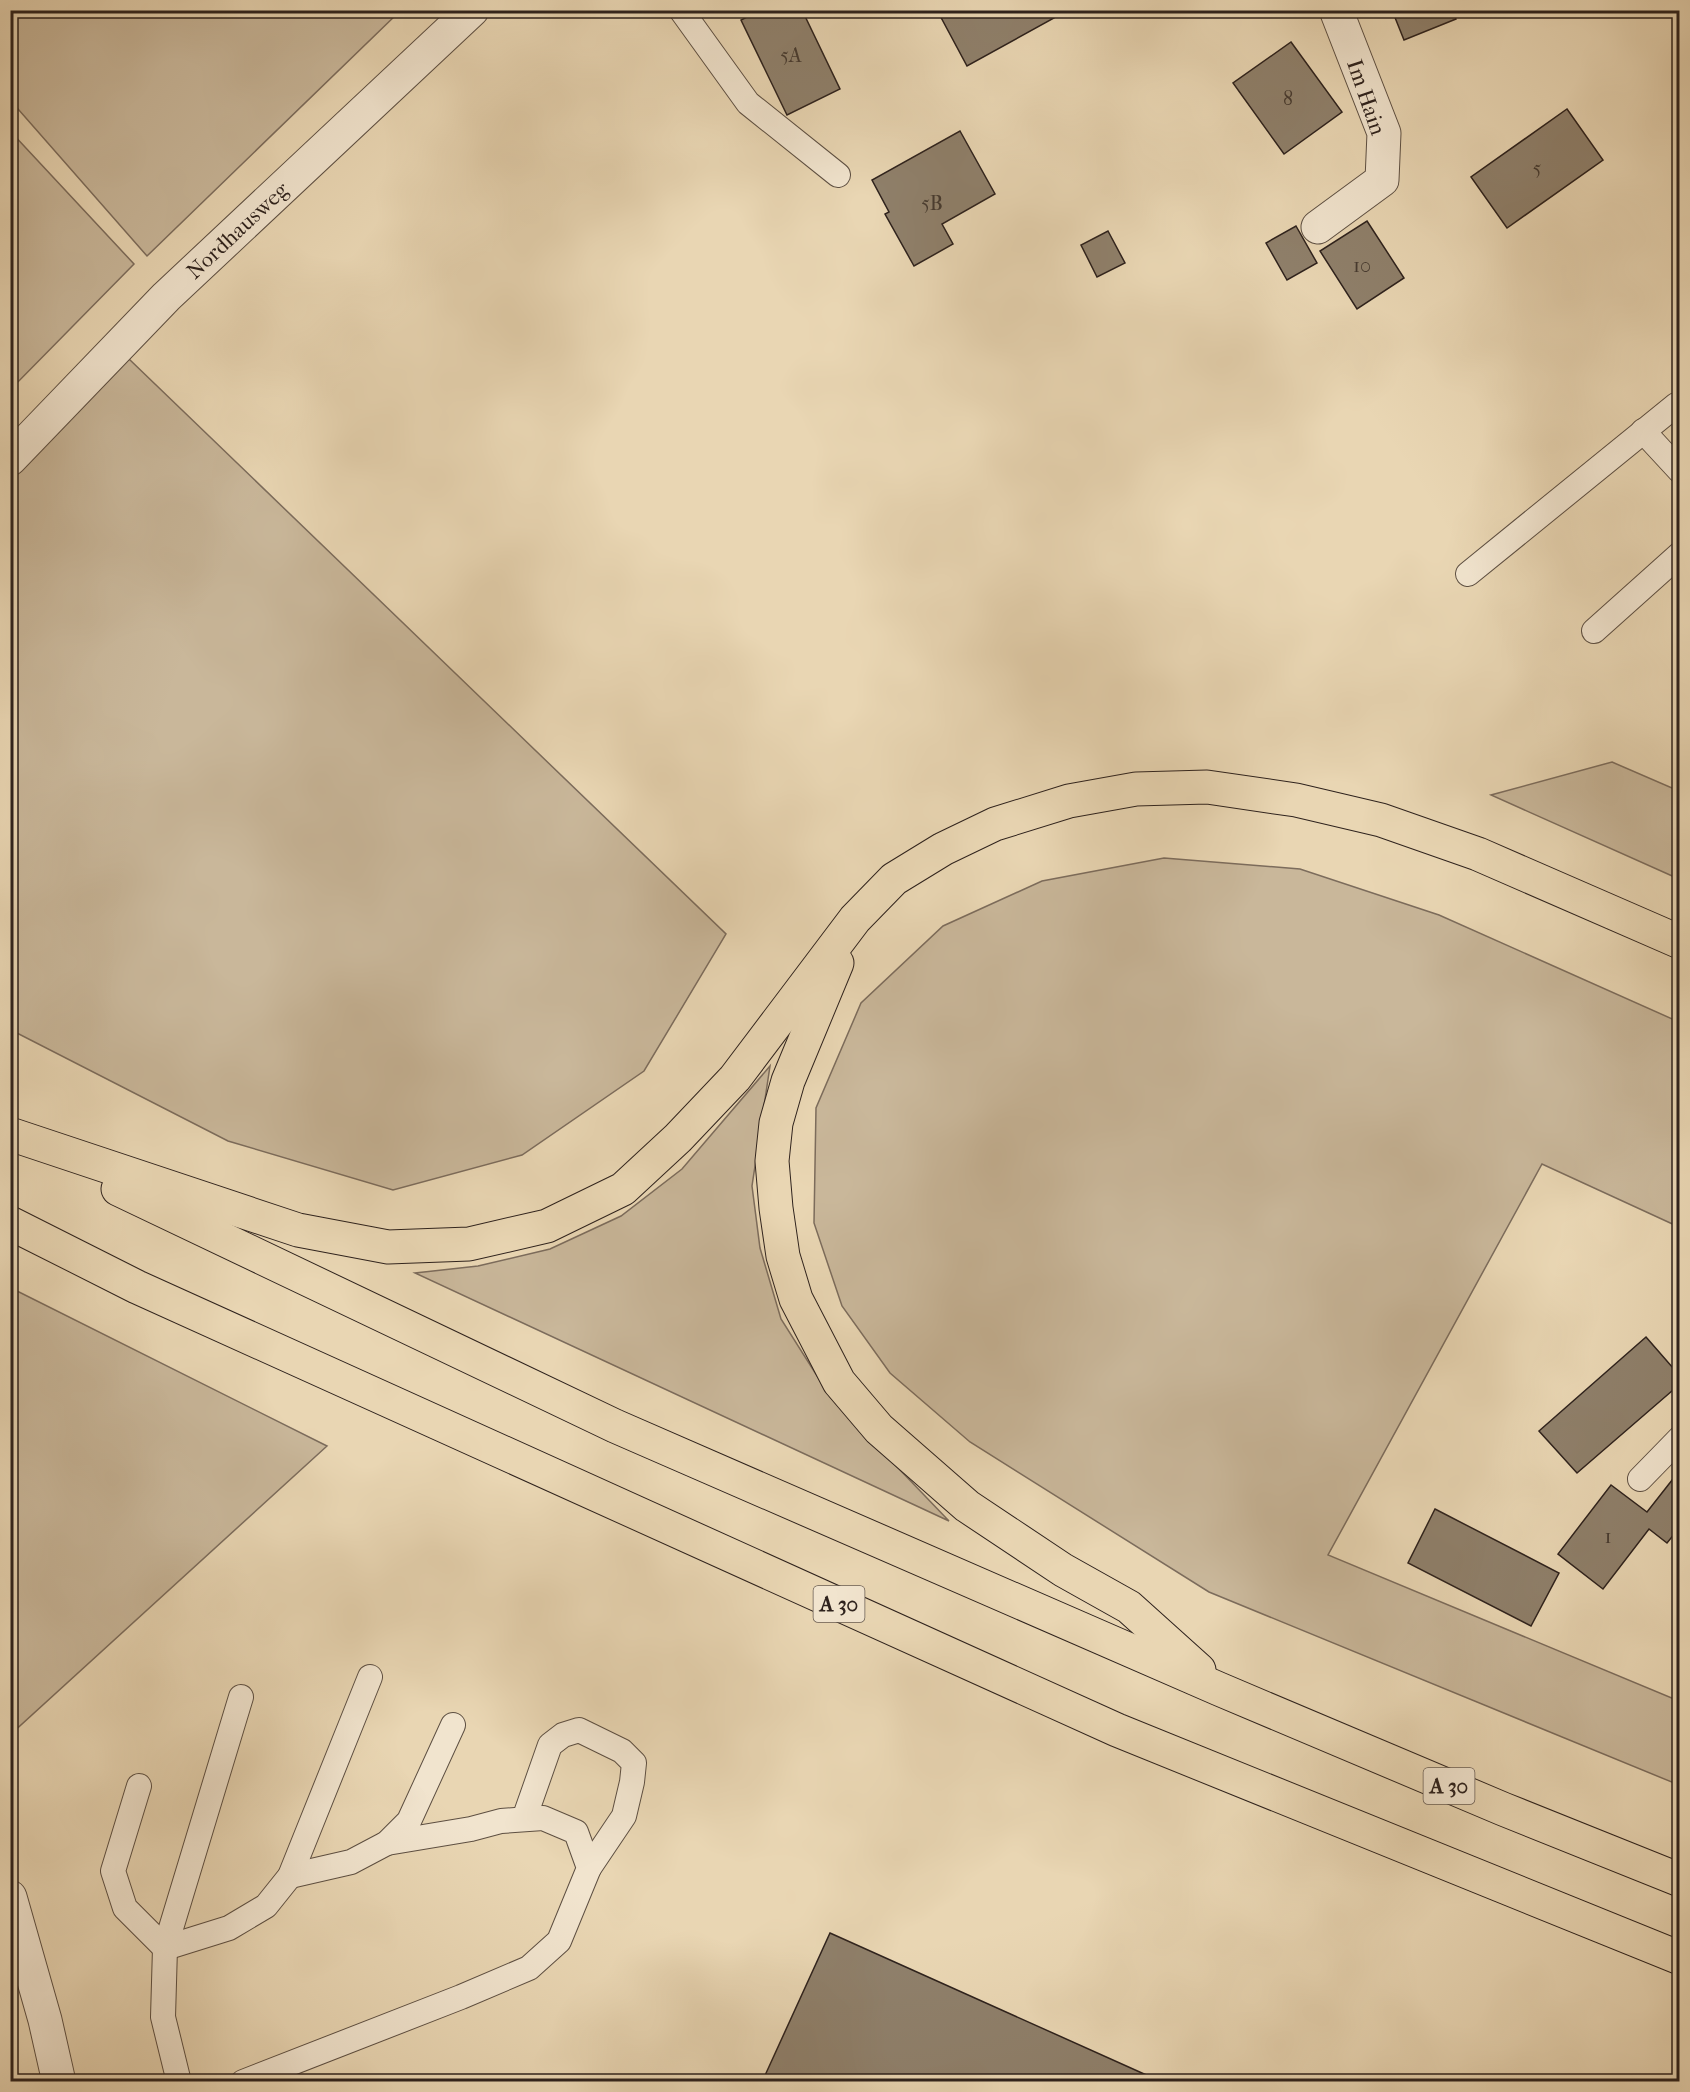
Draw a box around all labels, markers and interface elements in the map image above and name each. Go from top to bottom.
house number: 5A [780,44,803,67]
street label: Im Hain [1341,56,1391,139]
house number: 8 [1283,87,1293,110]
house number: 5 [1533,157,1541,180]
street label: Nordhausweg [181,177,294,285]
house number: 5B [921,192,943,215]
house number: 10 [1353,254,1371,277]
house number: 1 [1604,1525,1612,1548]
road number: A 30 [814,1586,864,1622]
road number: A 30 [1424,1768,1474,1804]

